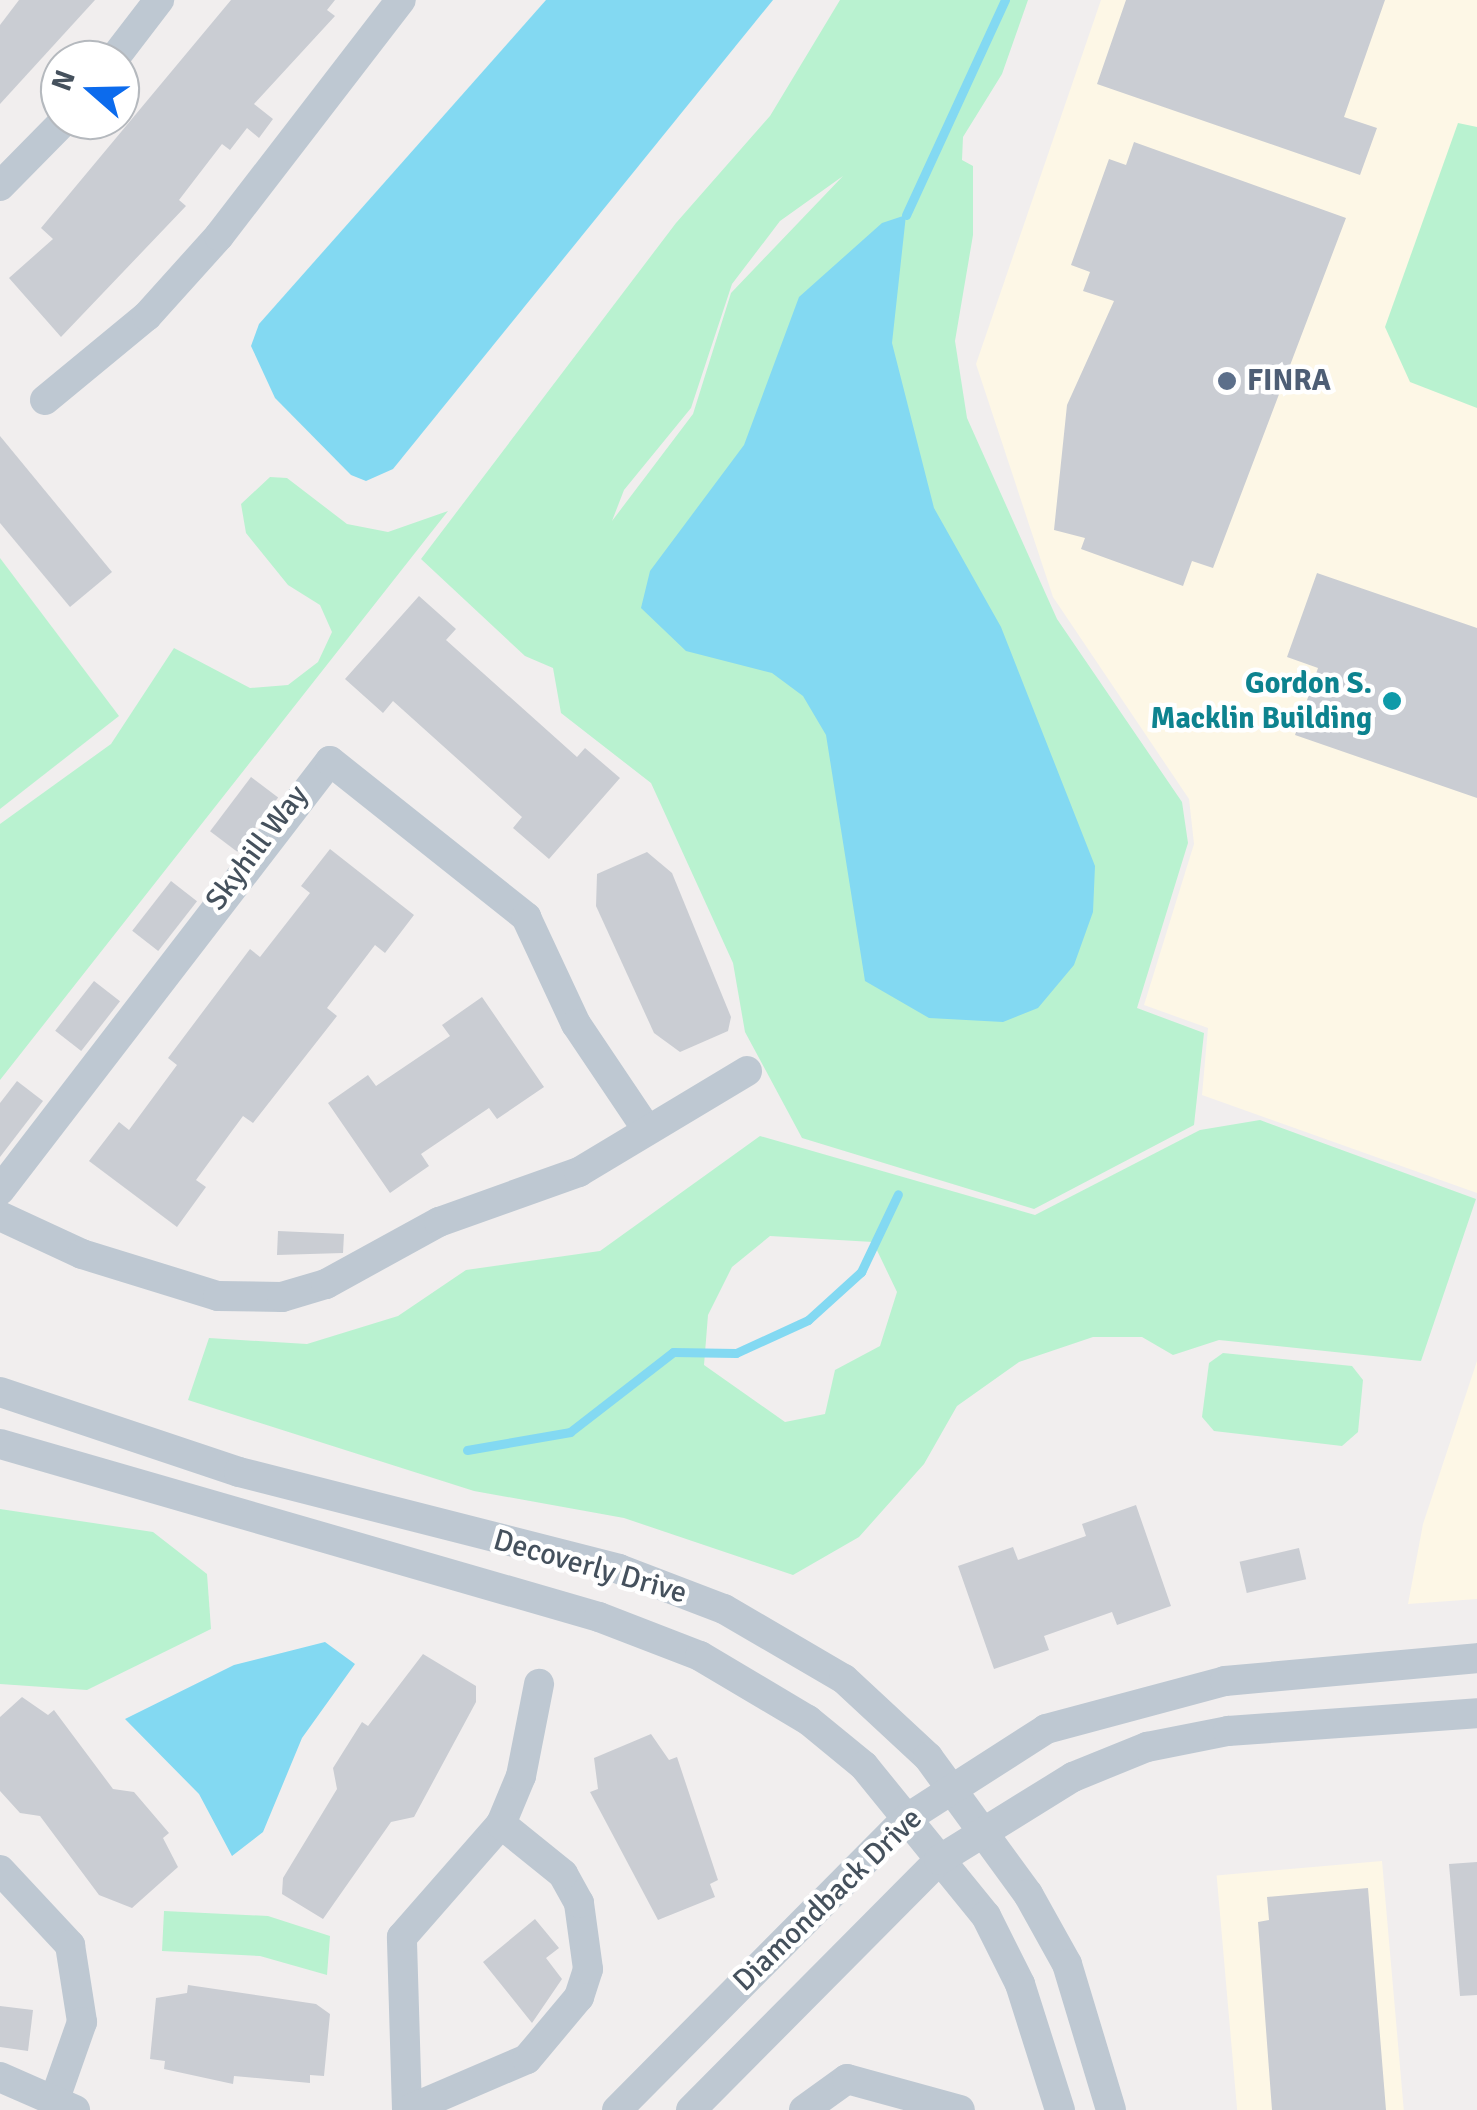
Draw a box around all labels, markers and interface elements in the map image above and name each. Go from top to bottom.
north arrow [40,40,140,140]
text: N [44,65,83,95]
place label: FINRA [1247,363,1331,399]
marker: FINRA [1216,370,1238,392]
place label: Gordon S. Macklin Building [1151,666,1372,736]
marker: Gordon S. Macklin Building [1381,690,1403,712]
street label: Skyhill Way [198,778,316,918]
street label: Decoverly Drive [489,1522,691,1612]
street label: Diamondback Drive [726,1801,930,1999]

